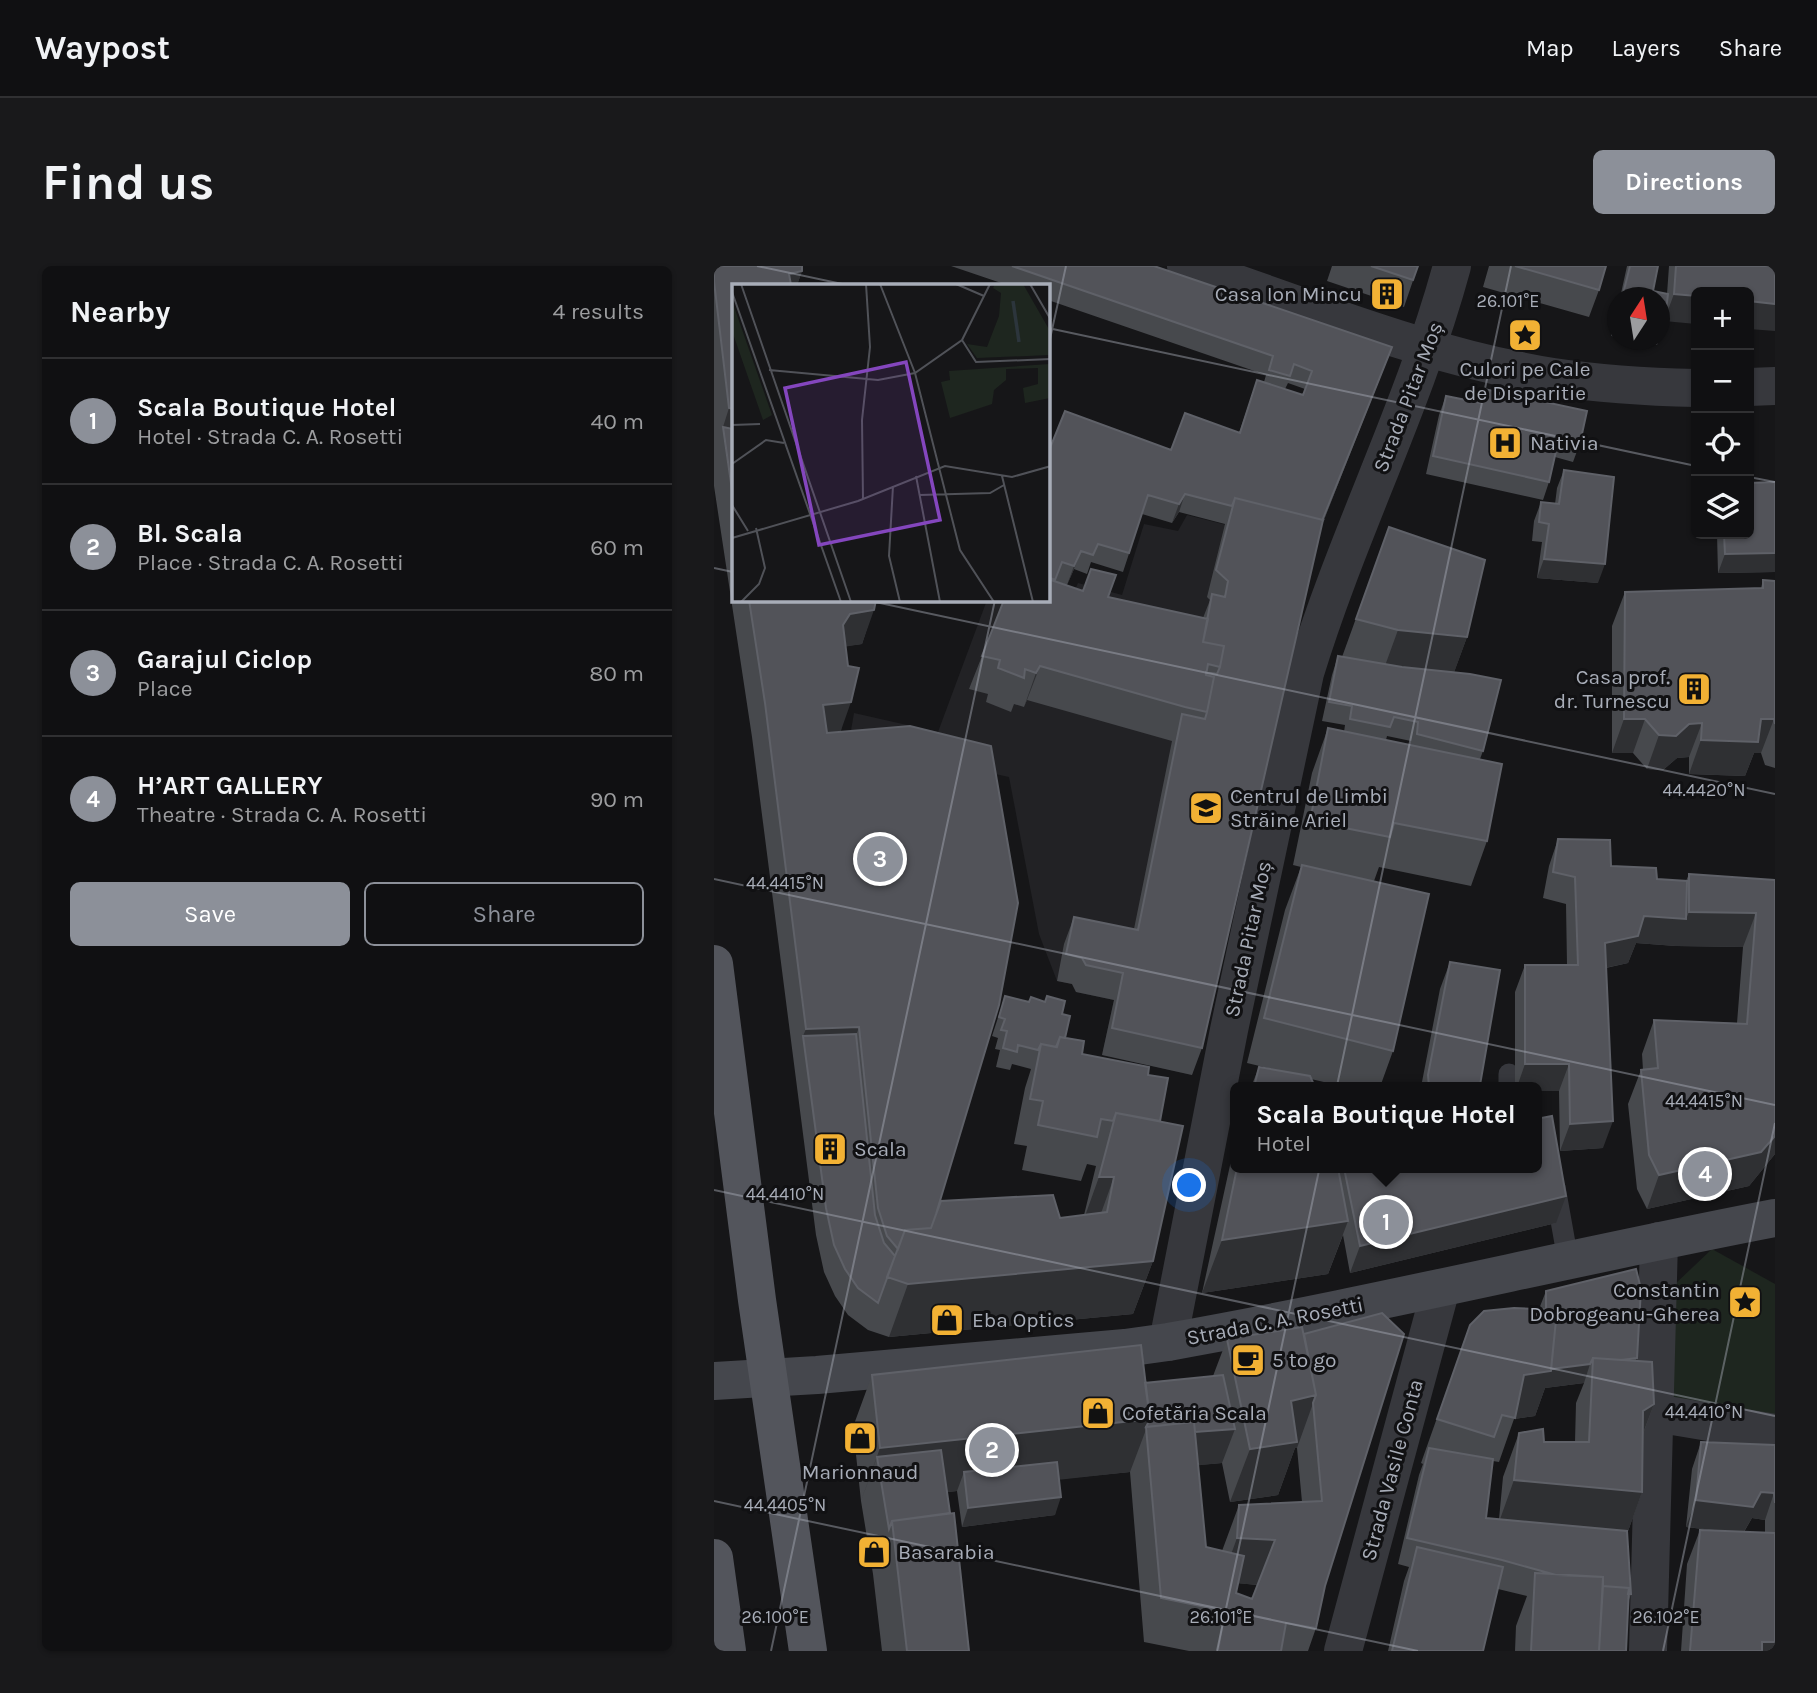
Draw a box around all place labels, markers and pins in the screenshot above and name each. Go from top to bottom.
building icon: Casa Ion Mincu [1368,275,1406,313]
place label: Casa Ion Mincu [1215,282,1362,306]
place icon: Culori pe Cale de Disparitie [1506,316,1544,354]
place label: Culori pe Cale de Disparitie [1460,357,1590,405]
hospital icon: Nativia [1486,424,1524,462]
place label: Nativia [1530,431,1598,455]
place label: Casa prof. dr. Turnescu [1554,665,1670,713]
building icon: Casa prof. dr. Turnescu [1675,670,1713,708]
place label: Centrul de Limbi Străine Ariel [1230,784,1388,832]
school or university icon: Centrul de Limbi Străine Ariel [1187,789,1225,827]
pin: 3 [857,833,903,885]
building icon: Scala [811,1130,849,1168]
place label: Scala [854,1137,907,1161]
pin: 4 [1682,1148,1728,1200]
pin: 1 [1363,1196,1409,1248]
place label: Constantin Dobrogeanu-Gherea [1529,1278,1720,1326]
place icon: Constantin Dobrogeanu-Gherea [1726,1283,1764,1321]
shop icon: Eba Optics [928,1301,966,1339]
place label: Eba Optics [972,1308,1075,1332]
cafe icon: 5 to go [1229,1341,1267,1379]
place label: 5 to go [1272,1348,1337,1372]
shop icon: Cofetăria Scala [1079,1394,1117,1432]
place label: Cofetăria Scala [1122,1401,1267,1425]
shop icon: Marionnaud [841,1419,879,1457]
pin: 2 [969,1424,1015,1476]
place label: Marionnaud [802,1460,918,1484]
shop icon: Basarabia [855,1533,893,1571]
place label: Basarabia [898,1540,995,1564]

